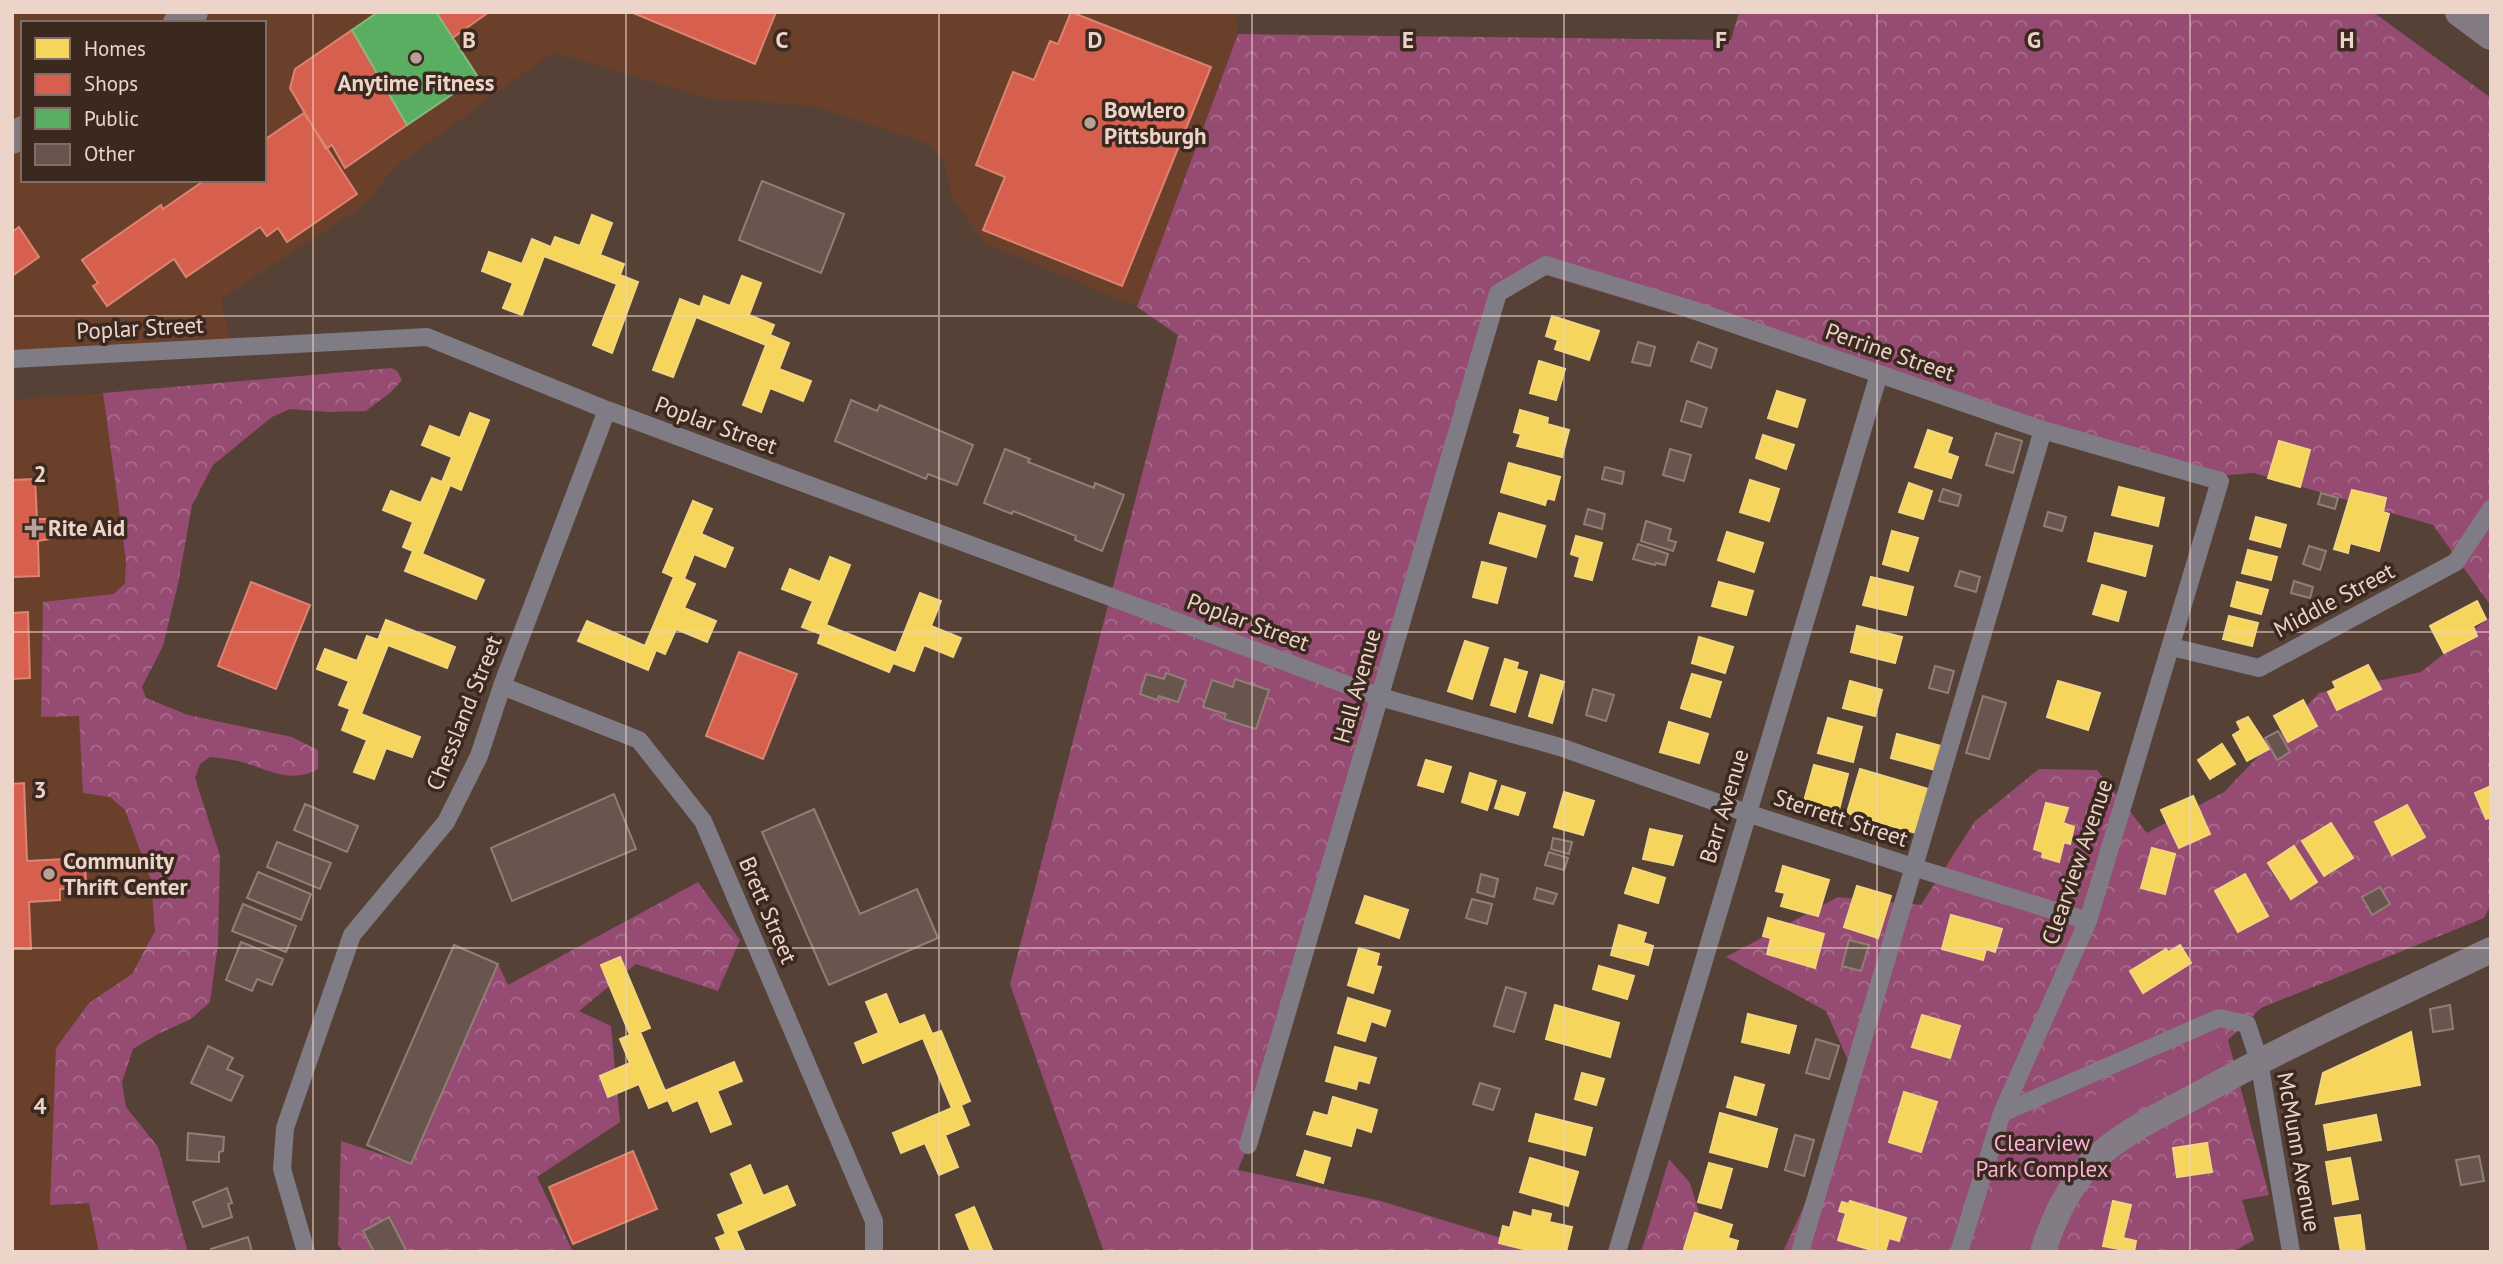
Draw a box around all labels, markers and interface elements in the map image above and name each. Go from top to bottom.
legend [21,21,266,182]
text: B [462,25,476,54]
text: C [776,25,789,54]
text: D [1088,25,1102,54]
text: E [1402,25,1414,54]
text: F [1715,25,1727,54]
text: G [2027,25,2041,54]
text: H [2340,25,2354,54]
text: Homes [84,35,146,62]
marker: Anytime Fitness [408,50,424,66]
place label: Anytime Fitness [338,68,495,97]
text: Shops [84,70,138,97]
place label: Bowlero Pittsburgh [1104,95,1207,150]
text: Public [84,105,139,132]
marker: Bowlero Pittsburgh [1082,115,1098,131]
text: Other [84,140,135,167]
street label: Poplar Street [75,310,205,345]
street label: Perrine Street [1822,316,1959,387]
street label: Poplar Street [651,389,781,460]
text: 2 [33,459,47,488]
place label: Rite Aid [48,513,125,542]
marker: Rite Aid [26,520,42,536]
street label: Middle Street [2269,556,2399,643]
street label: Poplar Street [1183,586,1313,657]
street label: Hall Avenue [1326,625,1387,746]
street label: Chessland Street [419,631,508,795]
street label: Barr Avenue [1692,745,1755,866]
text: 3 [33,775,47,804]
street label: Clearview Avenue [2035,775,2118,948]
street label: Sterrett Street [1770,782,1912,853]
place label: Community Thrift Center [63,846,188,901]
street label: Brett Street [733,852,804,968]
marker: Community Thrift Center [41,866,57,882]
street label: McMunn Avenue [2271,1070,2328,1234]
text: 4 [33,1091,47,1120]
park label: Clearview Park Complex [1975,1128,2109,1183]

